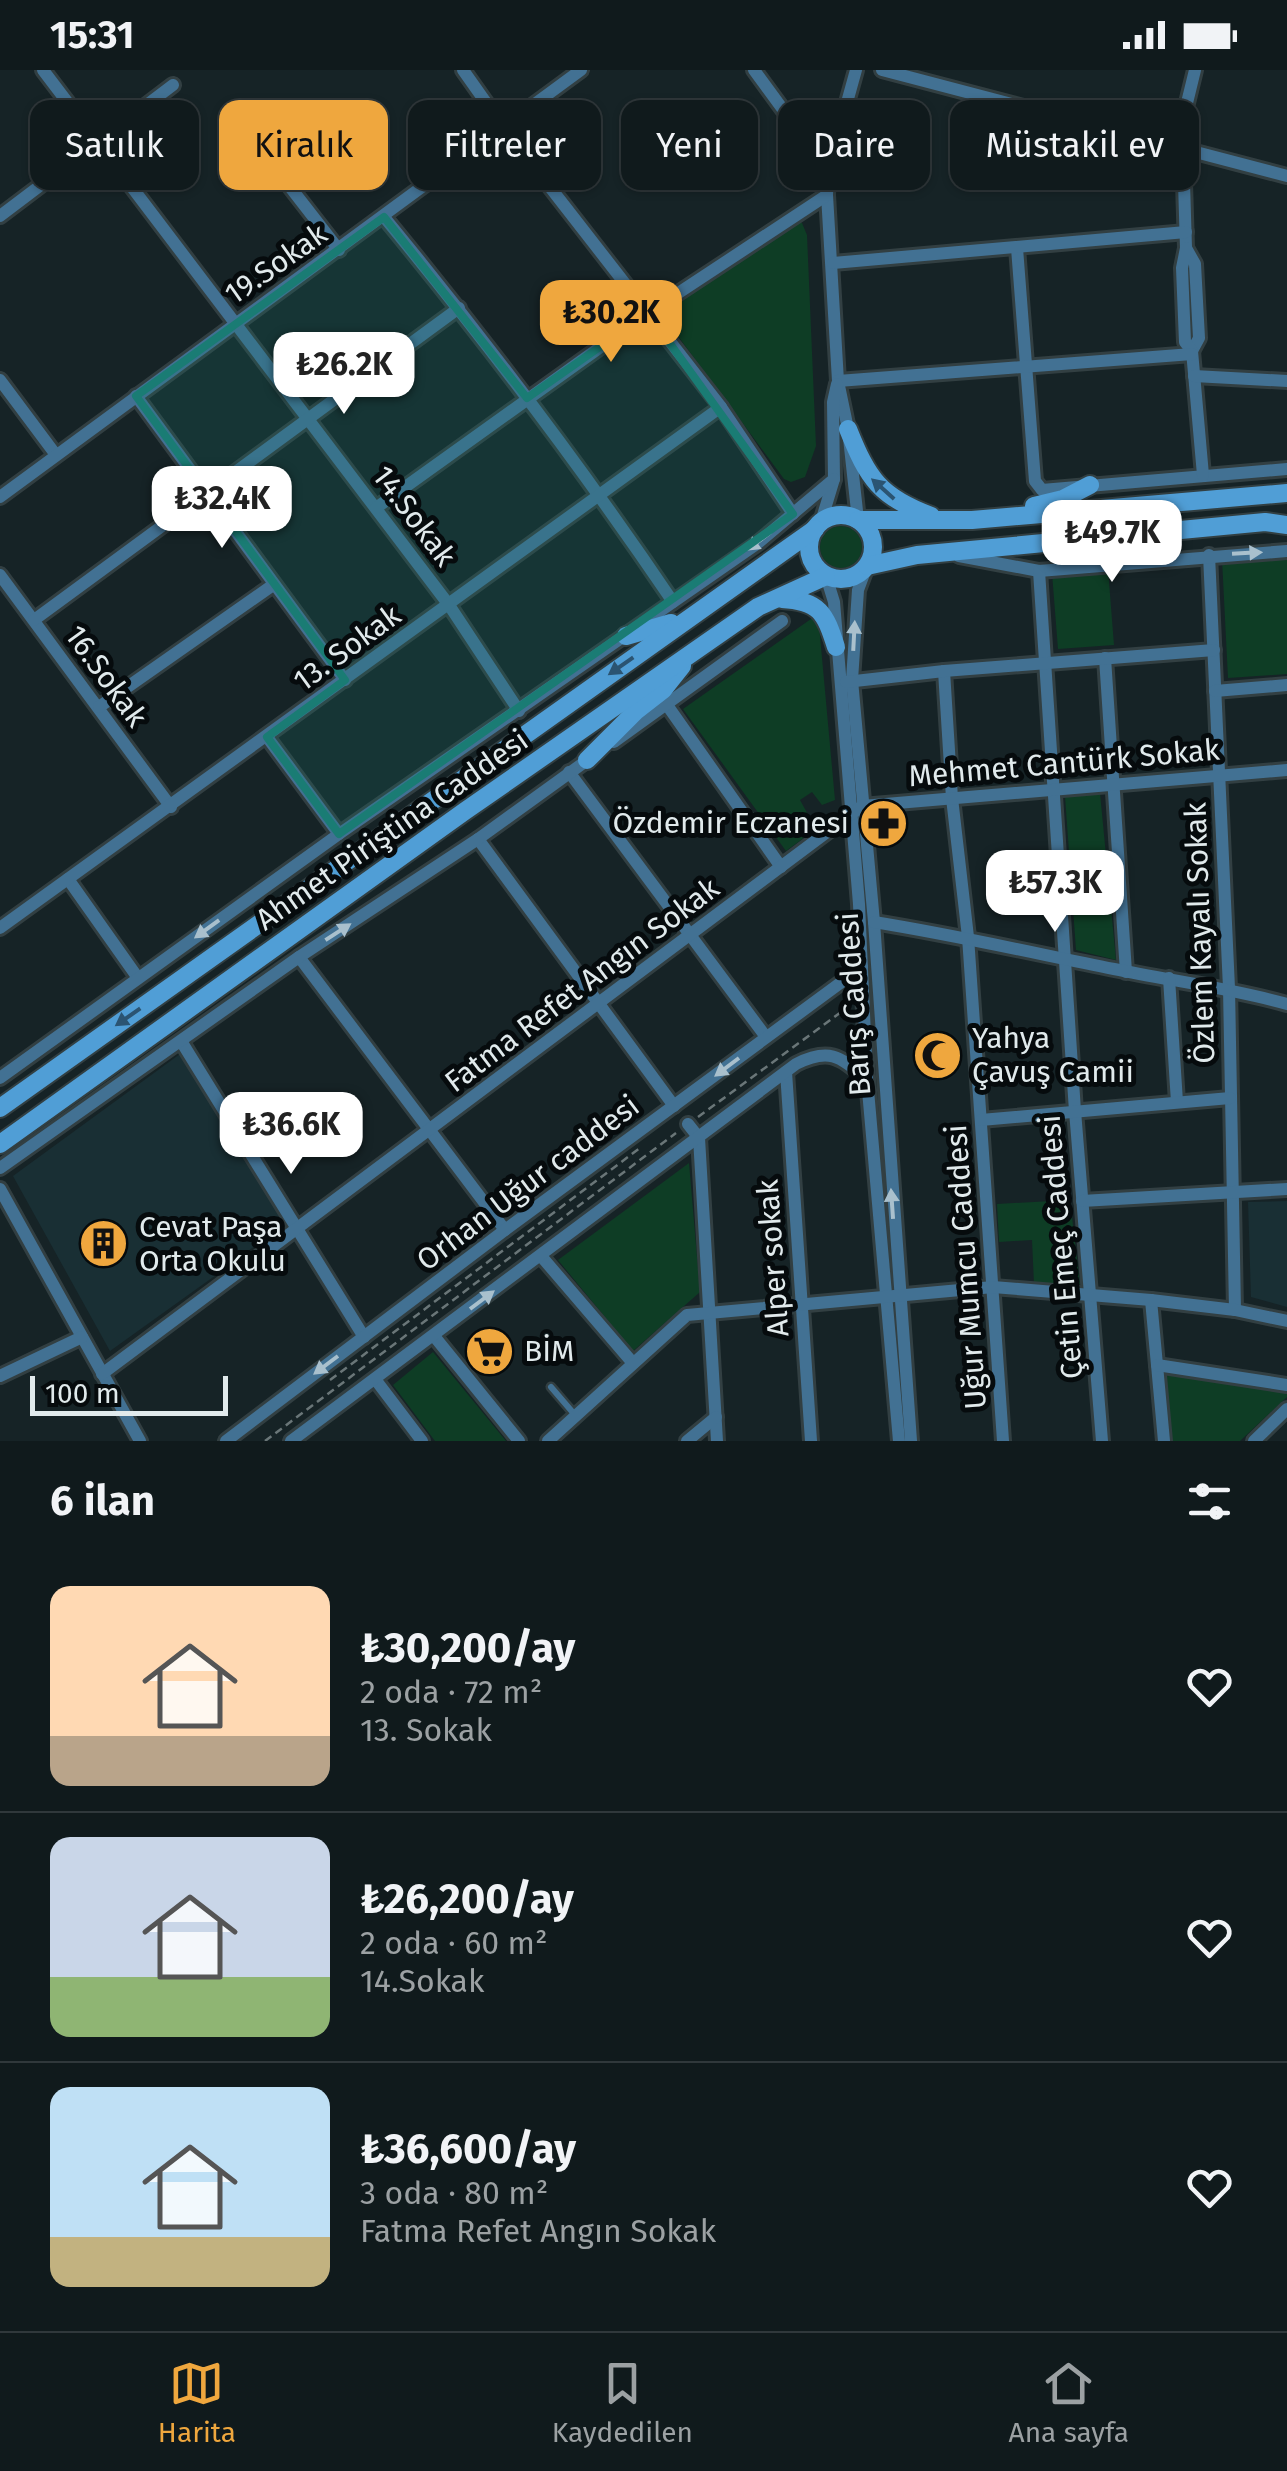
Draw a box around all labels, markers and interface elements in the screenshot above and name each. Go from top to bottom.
text: 15:31 [50,12,134,58]
chip: Satılık [30,100,199,190]
chip: Kiralık [219,100,388,190]
chip: Filtreler [408,100,601,190]
chip: Yeni [621,100,758,190]
chip: Daire [778,100,930,190]
chip: Müstakil ev [950,100,1199,190]
street label: 19.Sokak [218,216,335,312]
pin: ₺30.2K [530,280,692,365]
text: ₺30.2K [562,293,660,331]
pin: ₺26.2K [263,332,425,417]
text: ₺26.2K [295,345,393,383]
street label: 14.Sokak [365,459,464,574]
pin: ₺32.4K [141,466,303,551]
one-way arrow [872,478,896,501]
text: ₺32.4K [174,479,270,517]
pin: ₺49.7K [1031,500,1193,585]
text: ₺49.7K [1064,513,1160,551]
one-way arrow [746,530,772,551]
one-way arrow [1232,545,1264,561]
street label: 13. Sokak [286,597,408,699]
street label: 16.Sokak [57,618,155,734]
one-way arrow [847,619,863,651]
one-way arrow [608,656,634,676]
street label: Ahmet Piriştina Caddesi [249,722,535,938]
street label: Mehmet Cantürk Sokak [907,731,1222,795]
pharmacy icon: Özdemir Eczanesi [858,797,910,849]
street label: Özlem Kayalı Sokak [1177,801,1223,1064]
place label: Özdemir Eczanesi [612,805,849,841]
pin: ₺57.3K [974,850,1136,935]
text: ₺57.3K [1008,863,1102,901]
street label: Fatma Refet Angın Sokak [438,870,727,1100]
street label: Barış Caddesi [830,911,878,1097]
one-way arrow [194,919,220,938]
one-way arrow [324,923,351,941]
one-way arrow [114,1007,141,1026]
place label: Yahya Çavuş Camii [972,1020,1134,1090]
mosque icon: Yahya Çavuş Camii [911,1029,963,1081]
one-way arrow [714,1056,740,1076]
street label: Orhan Uğur caddesi [410,1088,646,1278]
pin: ₺36.6K [210,1092,372,1177]
text: ₺36.6K [242,1105,340,1143]
street label: Çetin Emeç Caddesi [1032,1113,1090,1381]
street label: Uğur Mumcu Caddesi [938,1123,994,1411]
street label: Alper sokak [749,1177,796,1338]
one-way arrow [884,1188,900,1220]
place label: Cevat Paşa Orta Okulu [139,1209,286,1279]
building icon: Cevat Paşa Orta Okulu [78,1218,130,1270]
one-way arrow [469,1291,495,1311]
supermarket icon: BİM [463,1325,515,1377]
place label: BİM [524,1333,574,1369]
one-way arrow [313,1355,339,1375]
scale bar [30,1371,228,1416]
text: 100 m [45,1377,120,1410]
icon: filters [1182,1474,1237,1529]
text: 6 ilan [50,1476,155,1526]
text: ₺30,200/ay [360,1623,575,1673]
icon: home [130,1626,250,1746]
icon: heart [1182,1659,1237,1714]
text: 2 oda · 72 m² [360,1673,542,1711]
text: 13. Sokak [360,1711,492,1749]
text: ₺26,200/ay [360,1874,574,1924]
icon: home [130,1877,250,1997]
icon: heart [1182,1910,1237,1965]
text: 2 oda · 60 m² [360,1924,548,1962]
text: 14.Sokak [360,1962,484,2000]
text: ₺36,600/ay [360,2124,576,2174]
icon: home [130,2127,250,2247]
icon: heart [1182,2160,1237,2215]
text: 3 oda · 80 m² [360,2174,548,2212]
text: Fatma Refet Angın Sokak [360,2212,716,2250]
tab: Harita [158,2356,236,2449]
tab: Kaydedilen [552,2356,693,2449]
tab: Ana sayfa [1009,2356,1129,2449]

